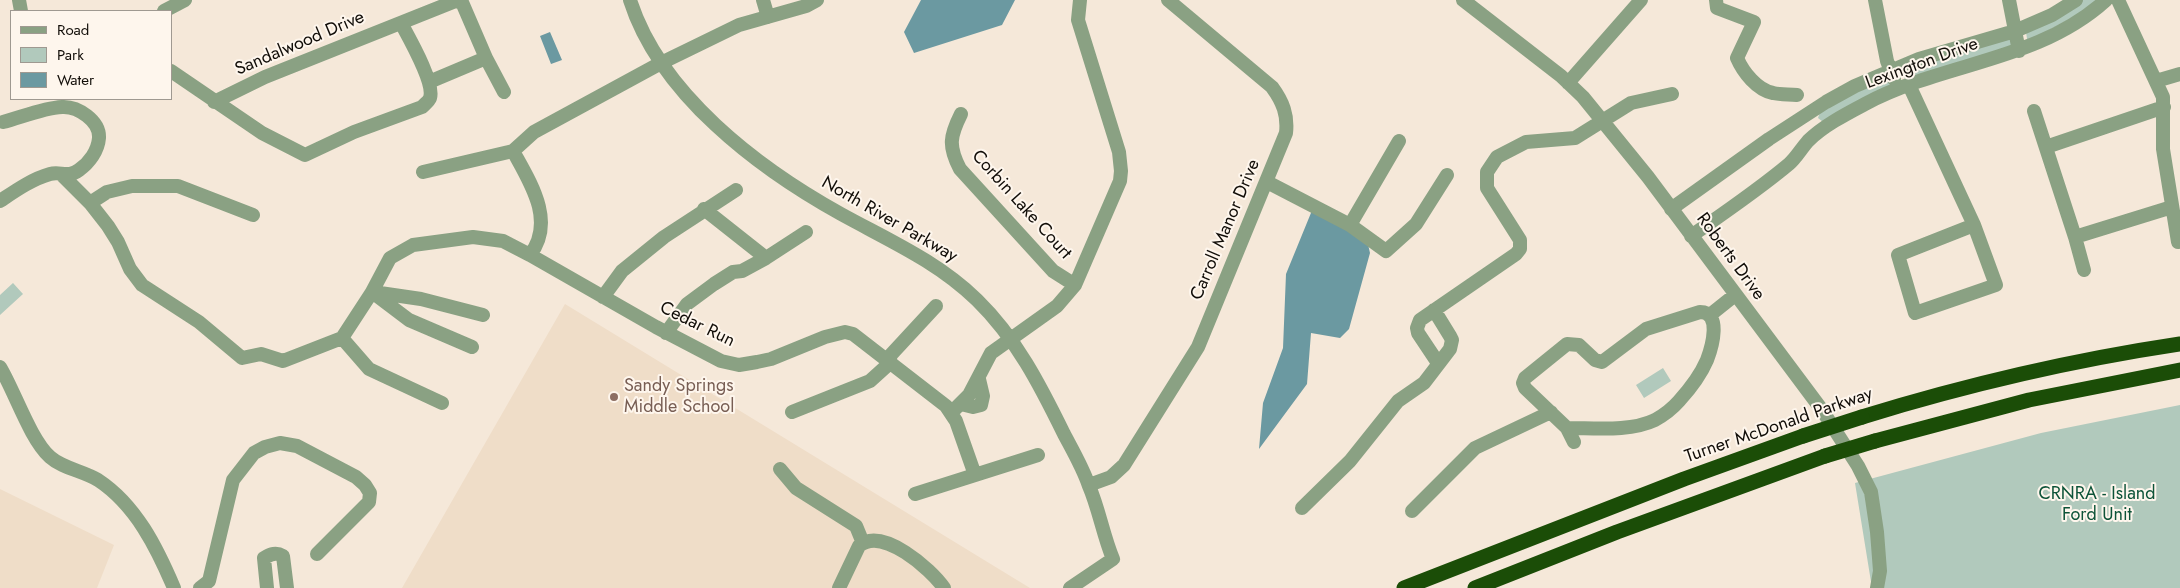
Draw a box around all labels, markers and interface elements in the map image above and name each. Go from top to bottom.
street label: Sandalwood Drive [232,7,368,81]
legend [10,10,172,100]
text: Road [57,19,89,41]
street label: Lexington Drive [1863,34,1981,94]
text: Park [57,44,84,66]
text: Water [57,69,94,91]
street label: Corbin Lake Court [966,146,1076,264]
street label: Carroll Manor Drive [1187,156,1265,304]
street label: North River Parkway [817,172,961,268]
street label: Roberts Drive [1691,209,1769,305]
street label: Cedar Run [656,298,738,352]
place label: Sandy Springs Middle School [624,376,734,418]
street label: Turner McDonald Parkway [1682,384,1876,468]
marker: Sandy Springs Middle School [608,391,620,403]
park label: CRNRA - Island Ford Unit [2038,484,2156,526]

